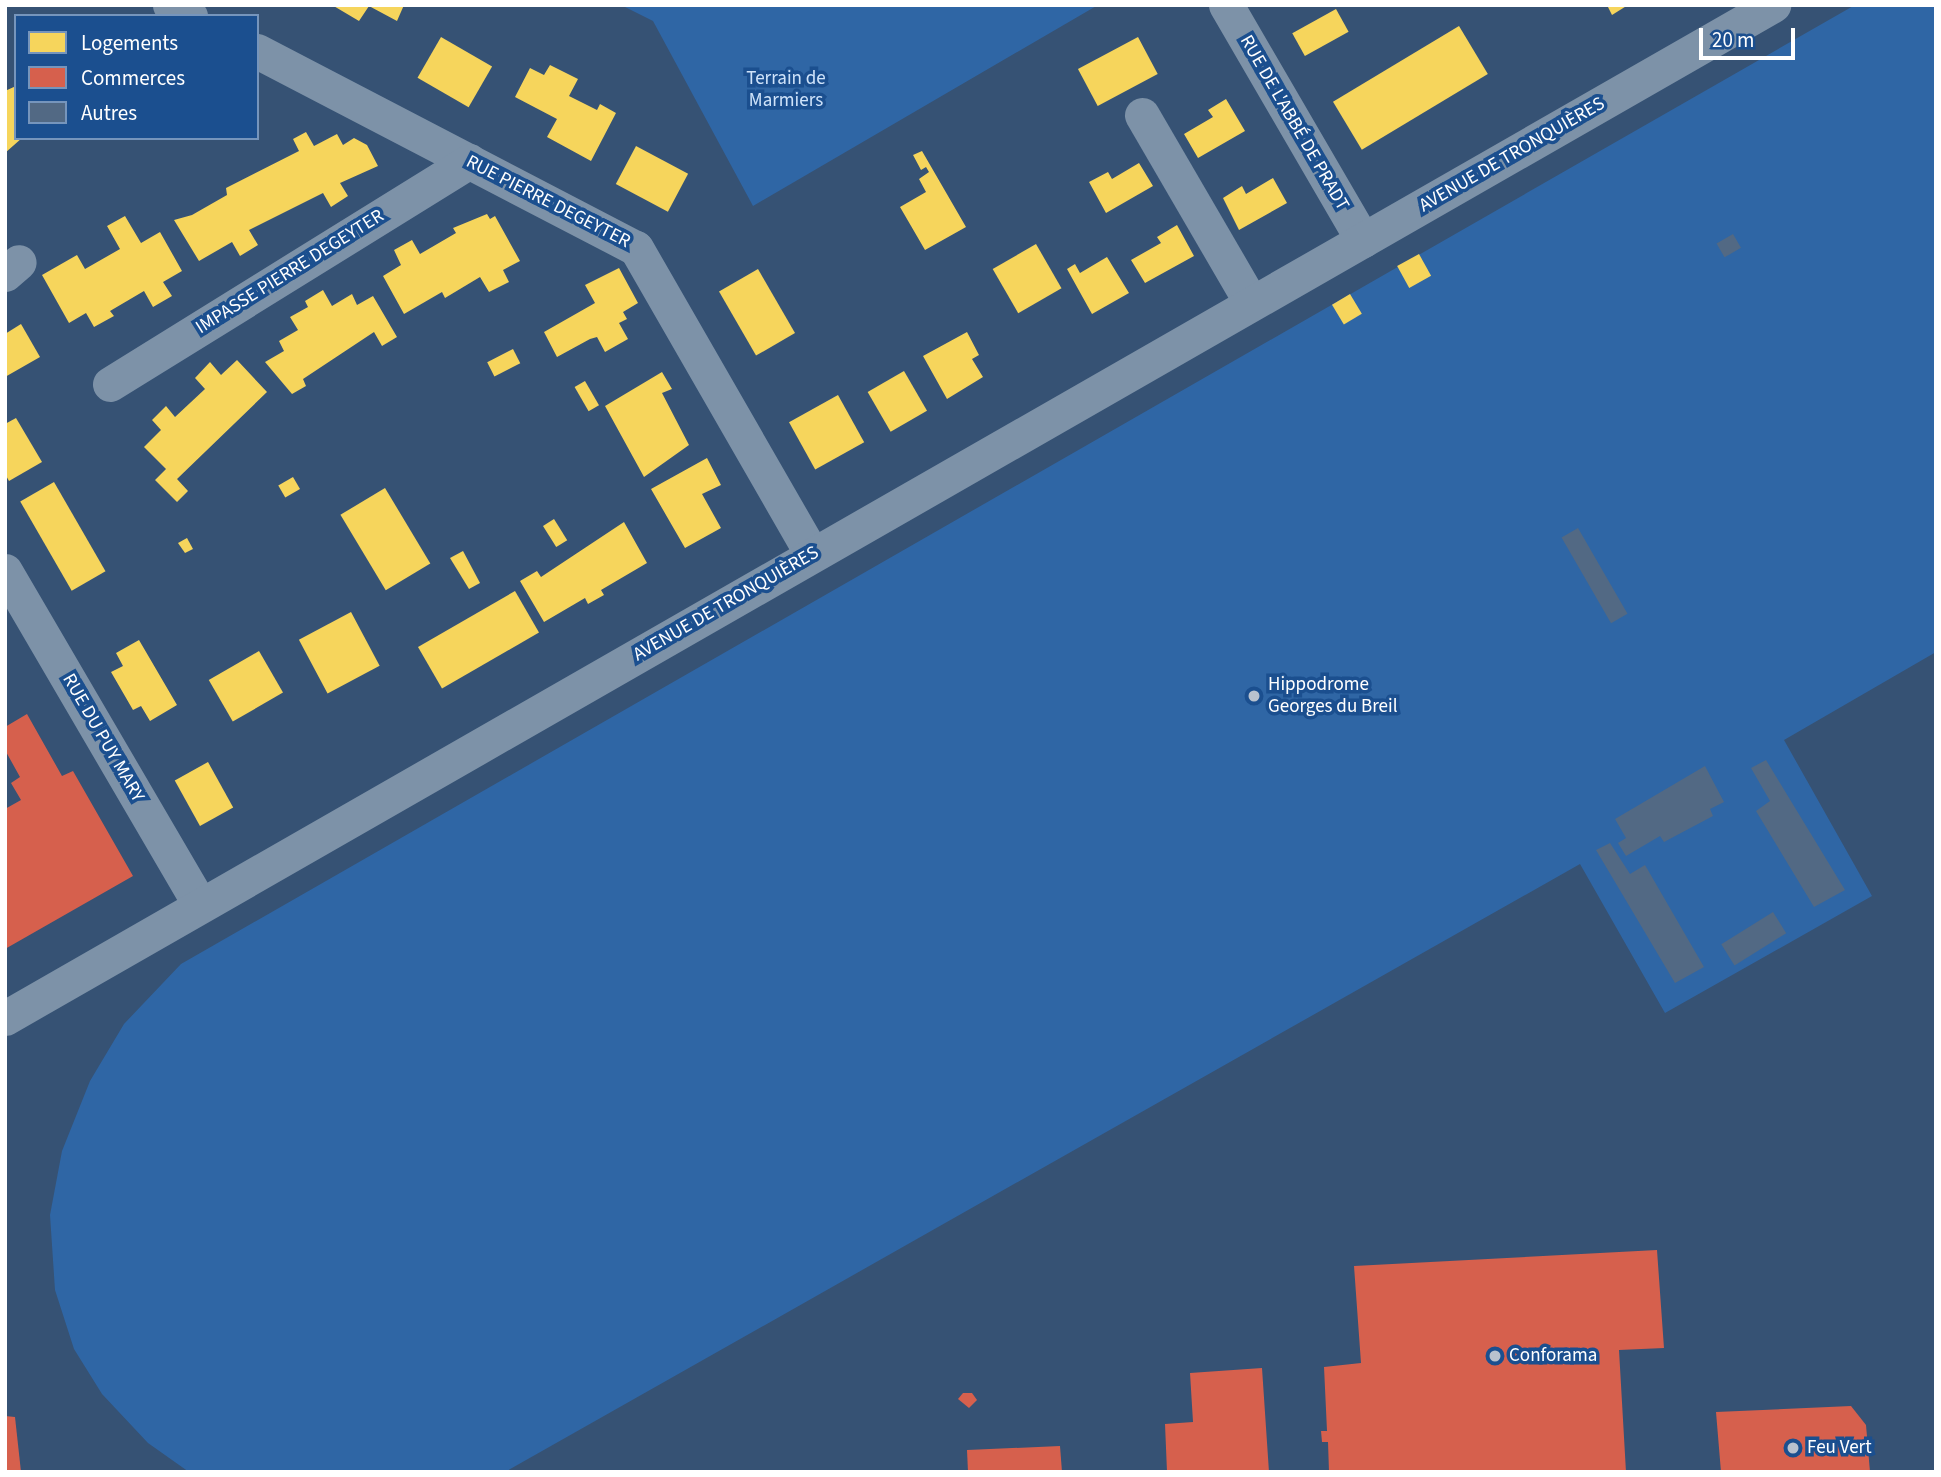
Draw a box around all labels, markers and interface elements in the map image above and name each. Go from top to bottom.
legend [14,14,259,140]
scale bar [1703,14,1799,58]
text: 20 m [1712,25,1754,55]
text: Logements [81,28,178,58]
street label: RUE DE L'ABBÉ DE PRADT [1234,31,1354,215]
text: Commerces [81,63,185,93]
park label: Terrain de Marmiers [746,68,826,112]
street label: AVENUE DE TRONQUIÈRES [1415,93,1609,217]
text: Autres [81,98,137,128]
street label: RUE PIERRE DEGEYTER [462,151,634,253]
street label: IMPASSE PIERRE DEGEYTER [192,205,388,339]
street label: AVENUE DE TRONQUIÈRES [629,542,823,666]
street label: RUE DU PUY MARY [57,670,149,806]
place label: Hippodrome Georges du Breil [1268,674,1398,718]
marker: Hippodrome Georges du Breil [1246,688,1262,704]
place label: Conforama [1509,1345,1597,1367]
marker: Conforama [1487,1348,1503,1364]
place label: Feu Vert [1807,1437,1872,1459]
marker: Feu Vert [1785,1440,1801,1456]

